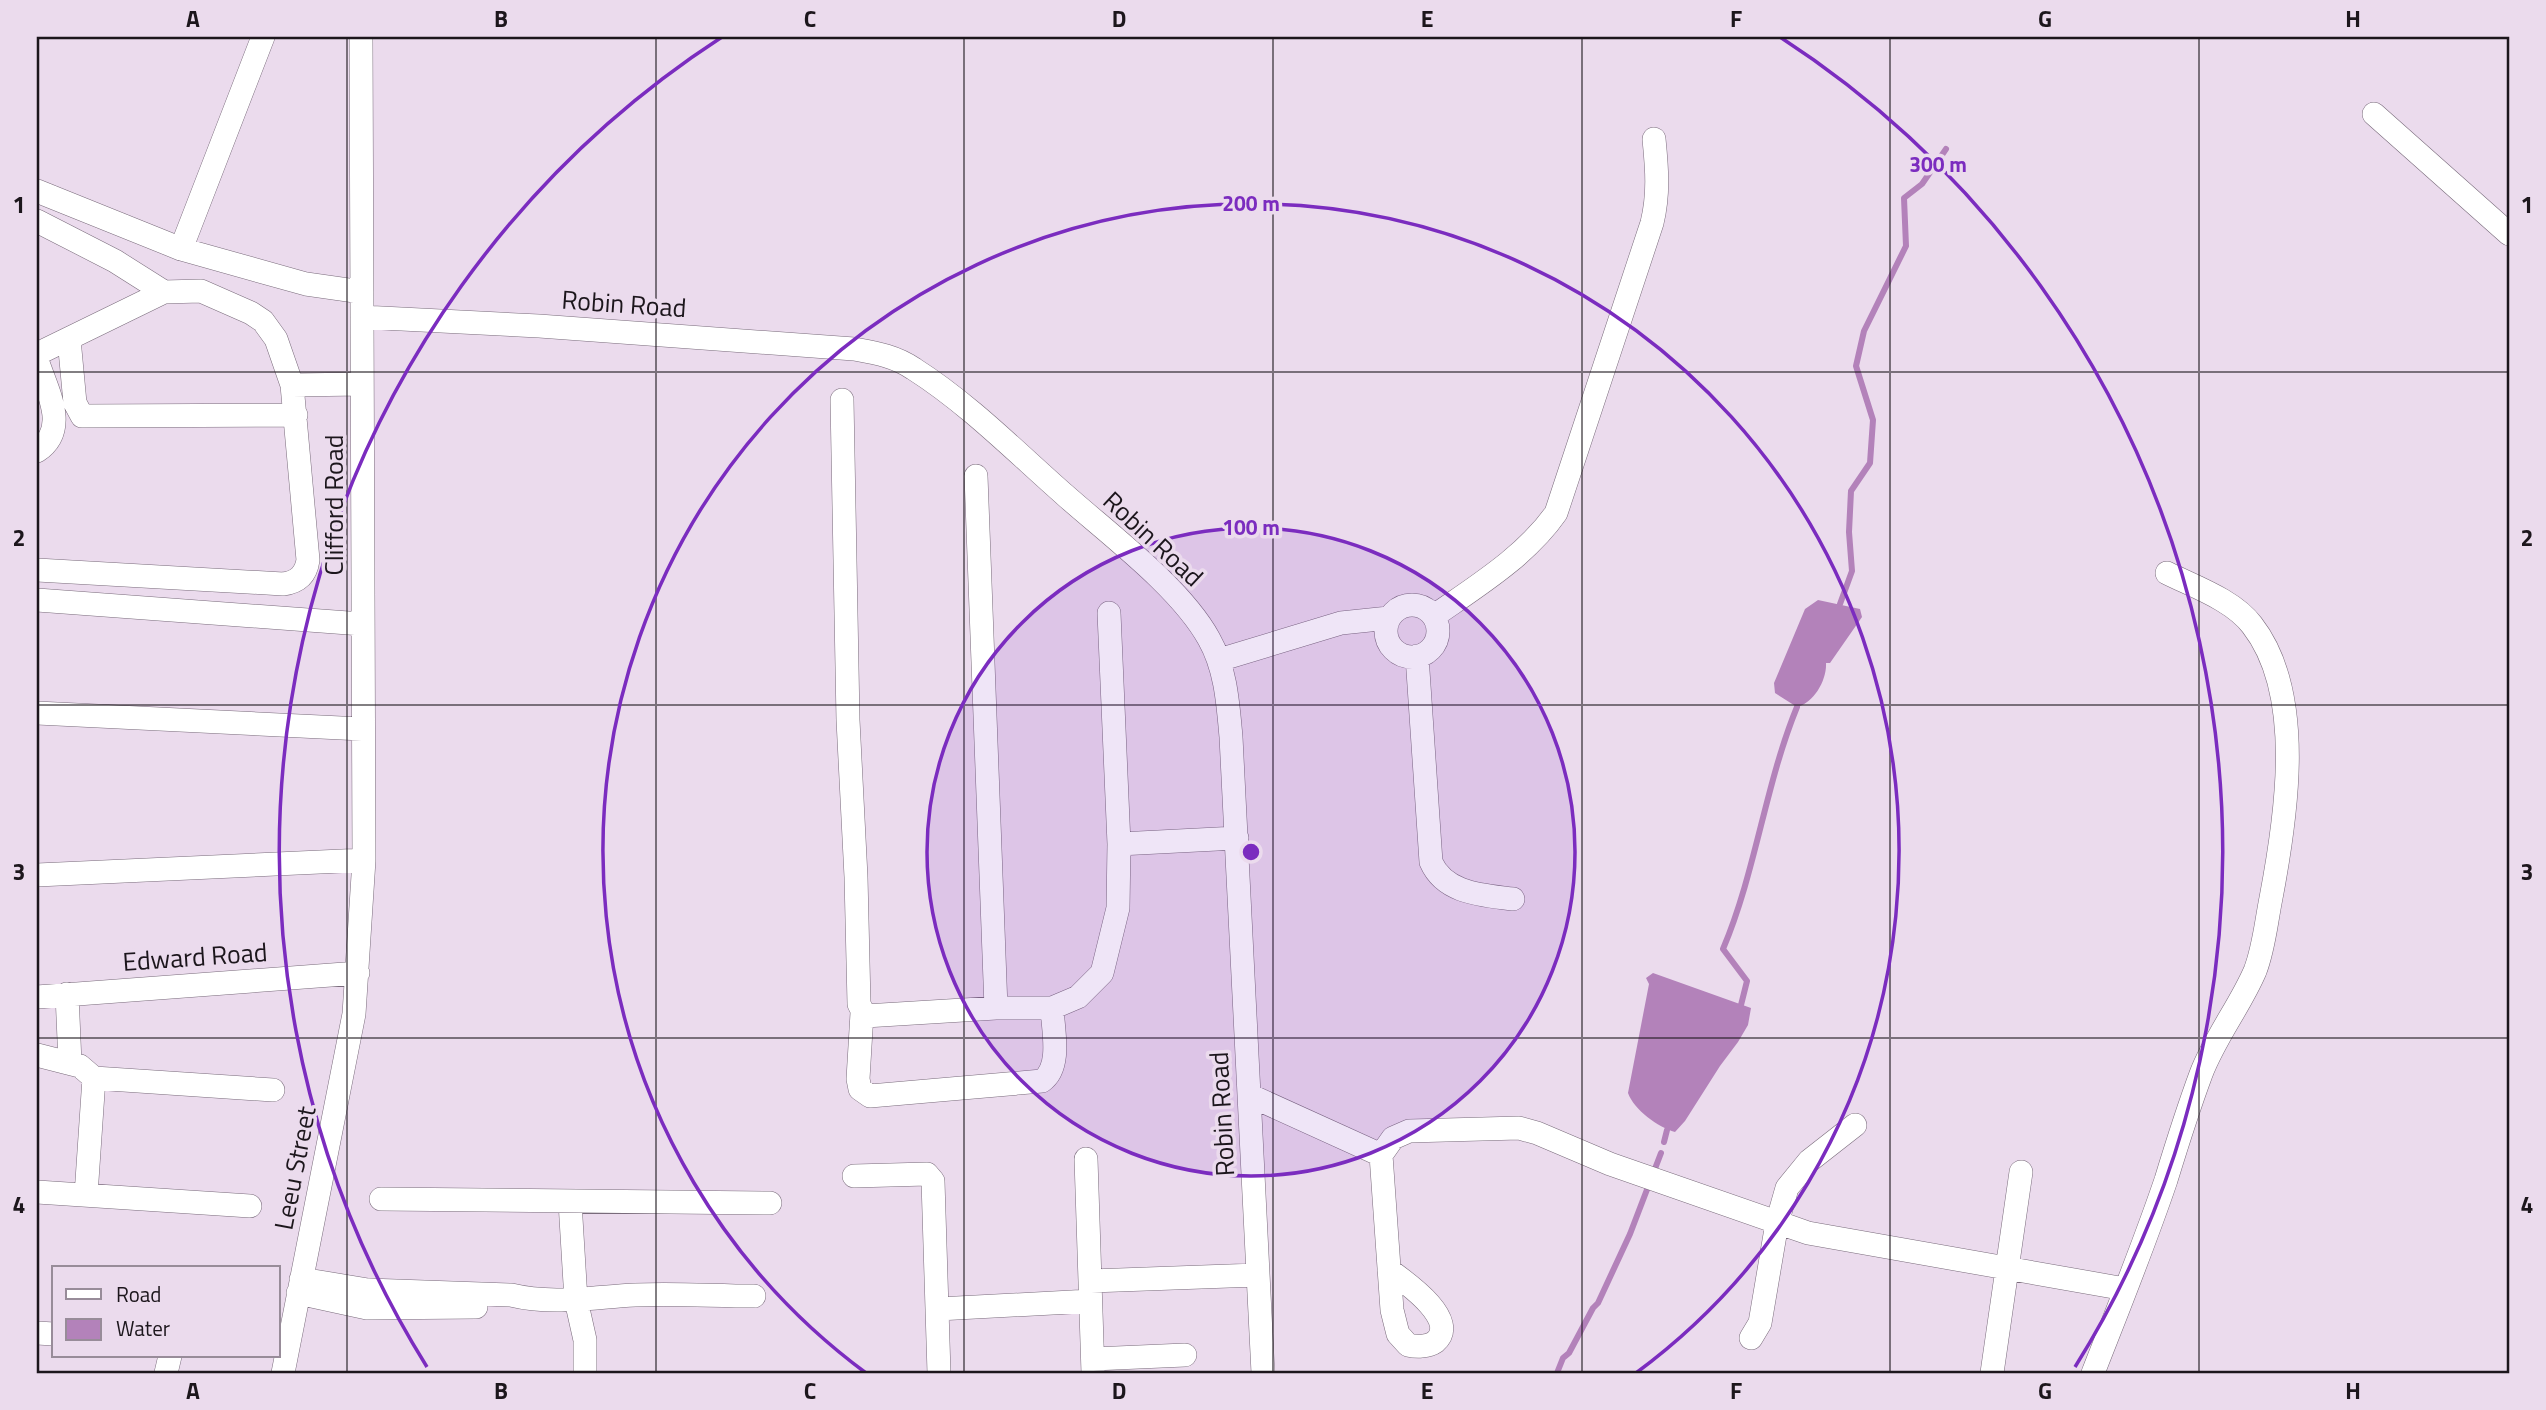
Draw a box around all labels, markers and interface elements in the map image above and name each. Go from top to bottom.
text: A [186,1,200,36]
text: B [494,1,508,36]
text: C [804,1,816,36]
text: D [1112,1,1126,36]
text: E [1421,1,1433,36]
text: F [1730,1,1742,36]
text: G [2038,1,2052,36]
text: H [2345,1,2361,36]
text: 300 m [1909,148,1967,180]
text: 1 [13,187,25,222]
text: 200 m [1222,187,1280,219]
text: 1 [2521,187,2533,222]
street label: Robin Road [560,280,688,327]
street label: Clifford Road [314,435,353,575]
street label: Robin Road [1094,482,1212,595]
text: 100 m [1222,511,1280,543]
text: 2 [13,520,25,555]
text: 2 [2521,520,2533,555]
centre of rings [1239,840,1263,864]
text: 3 [13,854,25,889]
text: 3 [2521,854,2533,889]
street label: Edward Road [121,932,269,981]
street label: Robin Road [1199,1051,1244,1177]
street label: Leeu Street [263,1103,326,1233]
text: 4 [13,1187,25,1222]
text: 4 [2521,1187,2533,1222]
legend [52,1266,280,1358]
text: Road [116,1278,161,1310]
text: Water [116,1312,170,1344]
text: A [186,1373,200,1408]
text: B [494,1373,508,1408]
text: C [804,1373,816,1408]
text: D [1112,1373,1126,1408]
text: E [1421,1373,1433,1408]
text: F [1730,1373,1742,1408]
text: G [2038,1373,2052,1408]
text: H [2345,1373,2361,1408]

